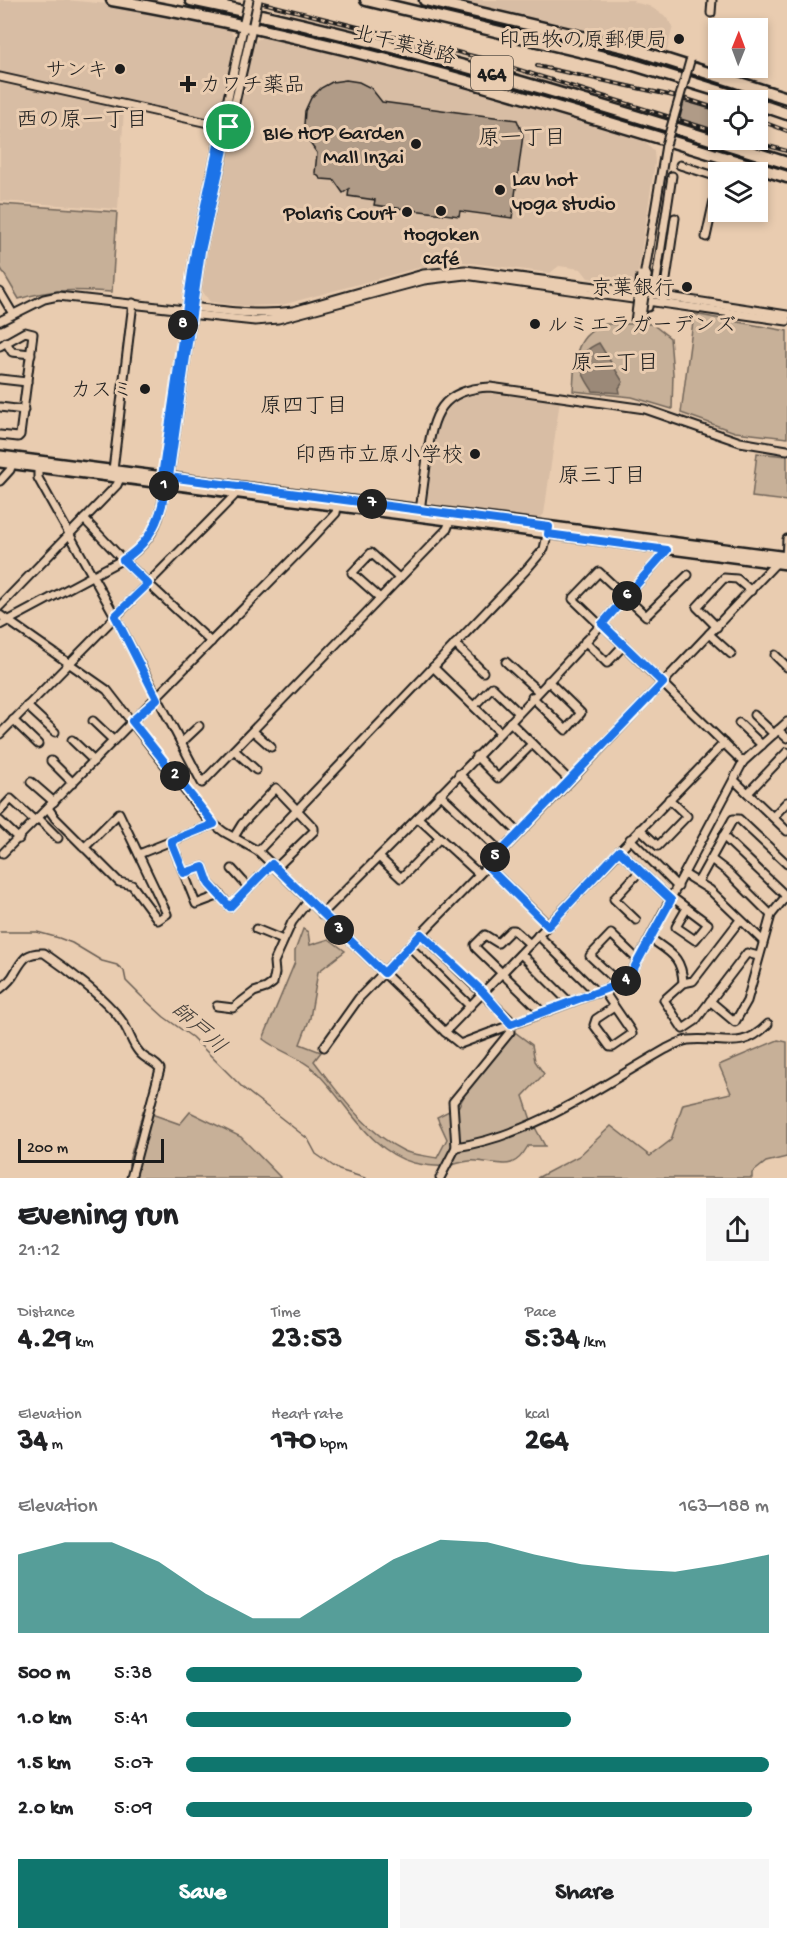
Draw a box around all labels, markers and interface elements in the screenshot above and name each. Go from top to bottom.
north arrow [708,18,768,78]
map controls [708,18,768,222]
street label: 北千葉道路 [350,21,459,72]
place label: 印西牧の原郵便局 [499,28,667,55]
marker: 印西牧の原郵便局 [672,32,686,46]
road number: 464 [471,56,513,90]
place label: サンキ [45,60,108,85]
marker: サンキ [113,62,127,76]
place label: カワチ薬品 [200,74,305,100]
marker: カワチ薬品 [181,77,195,91]
button: locate [708,90,768,150]
pin [203,101,254,152]
district label: 西の原一丁目 [16,109,148,135]
icon: arrive [212,110,245,143]
place label: BIG HOP Garden Mall Inzai [262,123,404,172]
district label: 原一丁目 [478,127,566,153]
marker: BIG HOP Garden Mall Inzai [409,137,423,151]
button: layers [708,162,768,222]
place label: Lav hot yoga studio [512,169,616,218]
marker: Lav hot yoga studio [493,183,507,197]
place label: Polaris Court [282,203,397,228]
marker: Hogoken café [434,204,448,218]
marker: Polaris Court [400,205,414,219]
place label: Hogoken café [403,224,479,273]
place label: 京葉銀行 [591,276,675,303]
marker: 京葉銀行 [680,280,694,294]
pin: 8 [168,310,198,340]
place label: ルミエラガーデンズ [547,314,736,340]
text: 8 [179,315,187,334]
marker: ルミエラガーデンズ [528,317,542,331]
district label: 原二丁目 [571,352,659,378]
place label: カスミ [70,380,133,405]
marker: カスミ [138,382,152,396]
district label: 原四丁目 [260,395,348,421]
place label: 印西市立原小学校 [295,443,463,470]
marker: 印西市立原小学校 [468,447,482,461]
district label: 原三丁目 [558,465,646,491]
pin: 1 [149,471,179,501]
text: 1 [161,476,167,495]
pin: 7 [357,489,387,519]
text: 7 [368,494,376,513]
pin: 6 [612,581,642,611]
text: 6 [623,586,631,605]
pin: 2 [160,761,190,791]
text: 2 [171,766,179,785]
pin: 5 [480,842,510,872]
text: 5 [491,847,499,866]
pin: 3 [324,915,354,945]
text: 3 [335,920,343,939]
pin: 4 [611,966,641,996]
text: 4 [622,971,630,990]
water label: 師戸川 [164,998,231,1062]
scale bar [18,1136,164,1164]
text: 200 m [27,1140,68,1159]
text: Evening run [18,1198,178,1236]
button: share [706,1198,769,1261]
text: 21:12 [18,1240,60,1263]
text: Distance [18,1304,75,1323]
text: Time [271,1304,301,1323]
text: Pace [525,1304,556,1323]
text: 4.29 [18,1323,71,1358]
text: 23:53 [271,1323,342,1358]
text: 5:34 [525,1323,580,1358]
text: km [71,1334,94,1353]
text: /km [580,1334,606,1353]
text: Elevation [18,1406,82,1425]
text: Heart rate [271,1406,343,1425]
text: kcal [525,1406,550,1425]
text: 34 [18,1425,48,1460]
text: 170 [271,1425,316,1460]
text: 264 [525,1425,569,1460]
text: m [48,1436,63,1455]
text: bpm [316,1436,348,1455]
text: Elevation [18,1496,98,1519]
text: 163–188 m [679,1496,769,1519]
text: 500 m [18,1663,70,1686]
text: 5:38 [114,1663,152,1686]
text: 1.0 km [18,1708,72,1731]
text: 5:41 [114,1708,148,1731]
text: 1.5 km [18,1753,71,1776]
text: 5:07 [114,1753,153,1776]
text: 2.0 km [18,1798,73,1821]
text: 5:09 [114,1798,152,1821]
button: Save [18,1859,388,1928]
button: Share [400,1859,769,1928]

